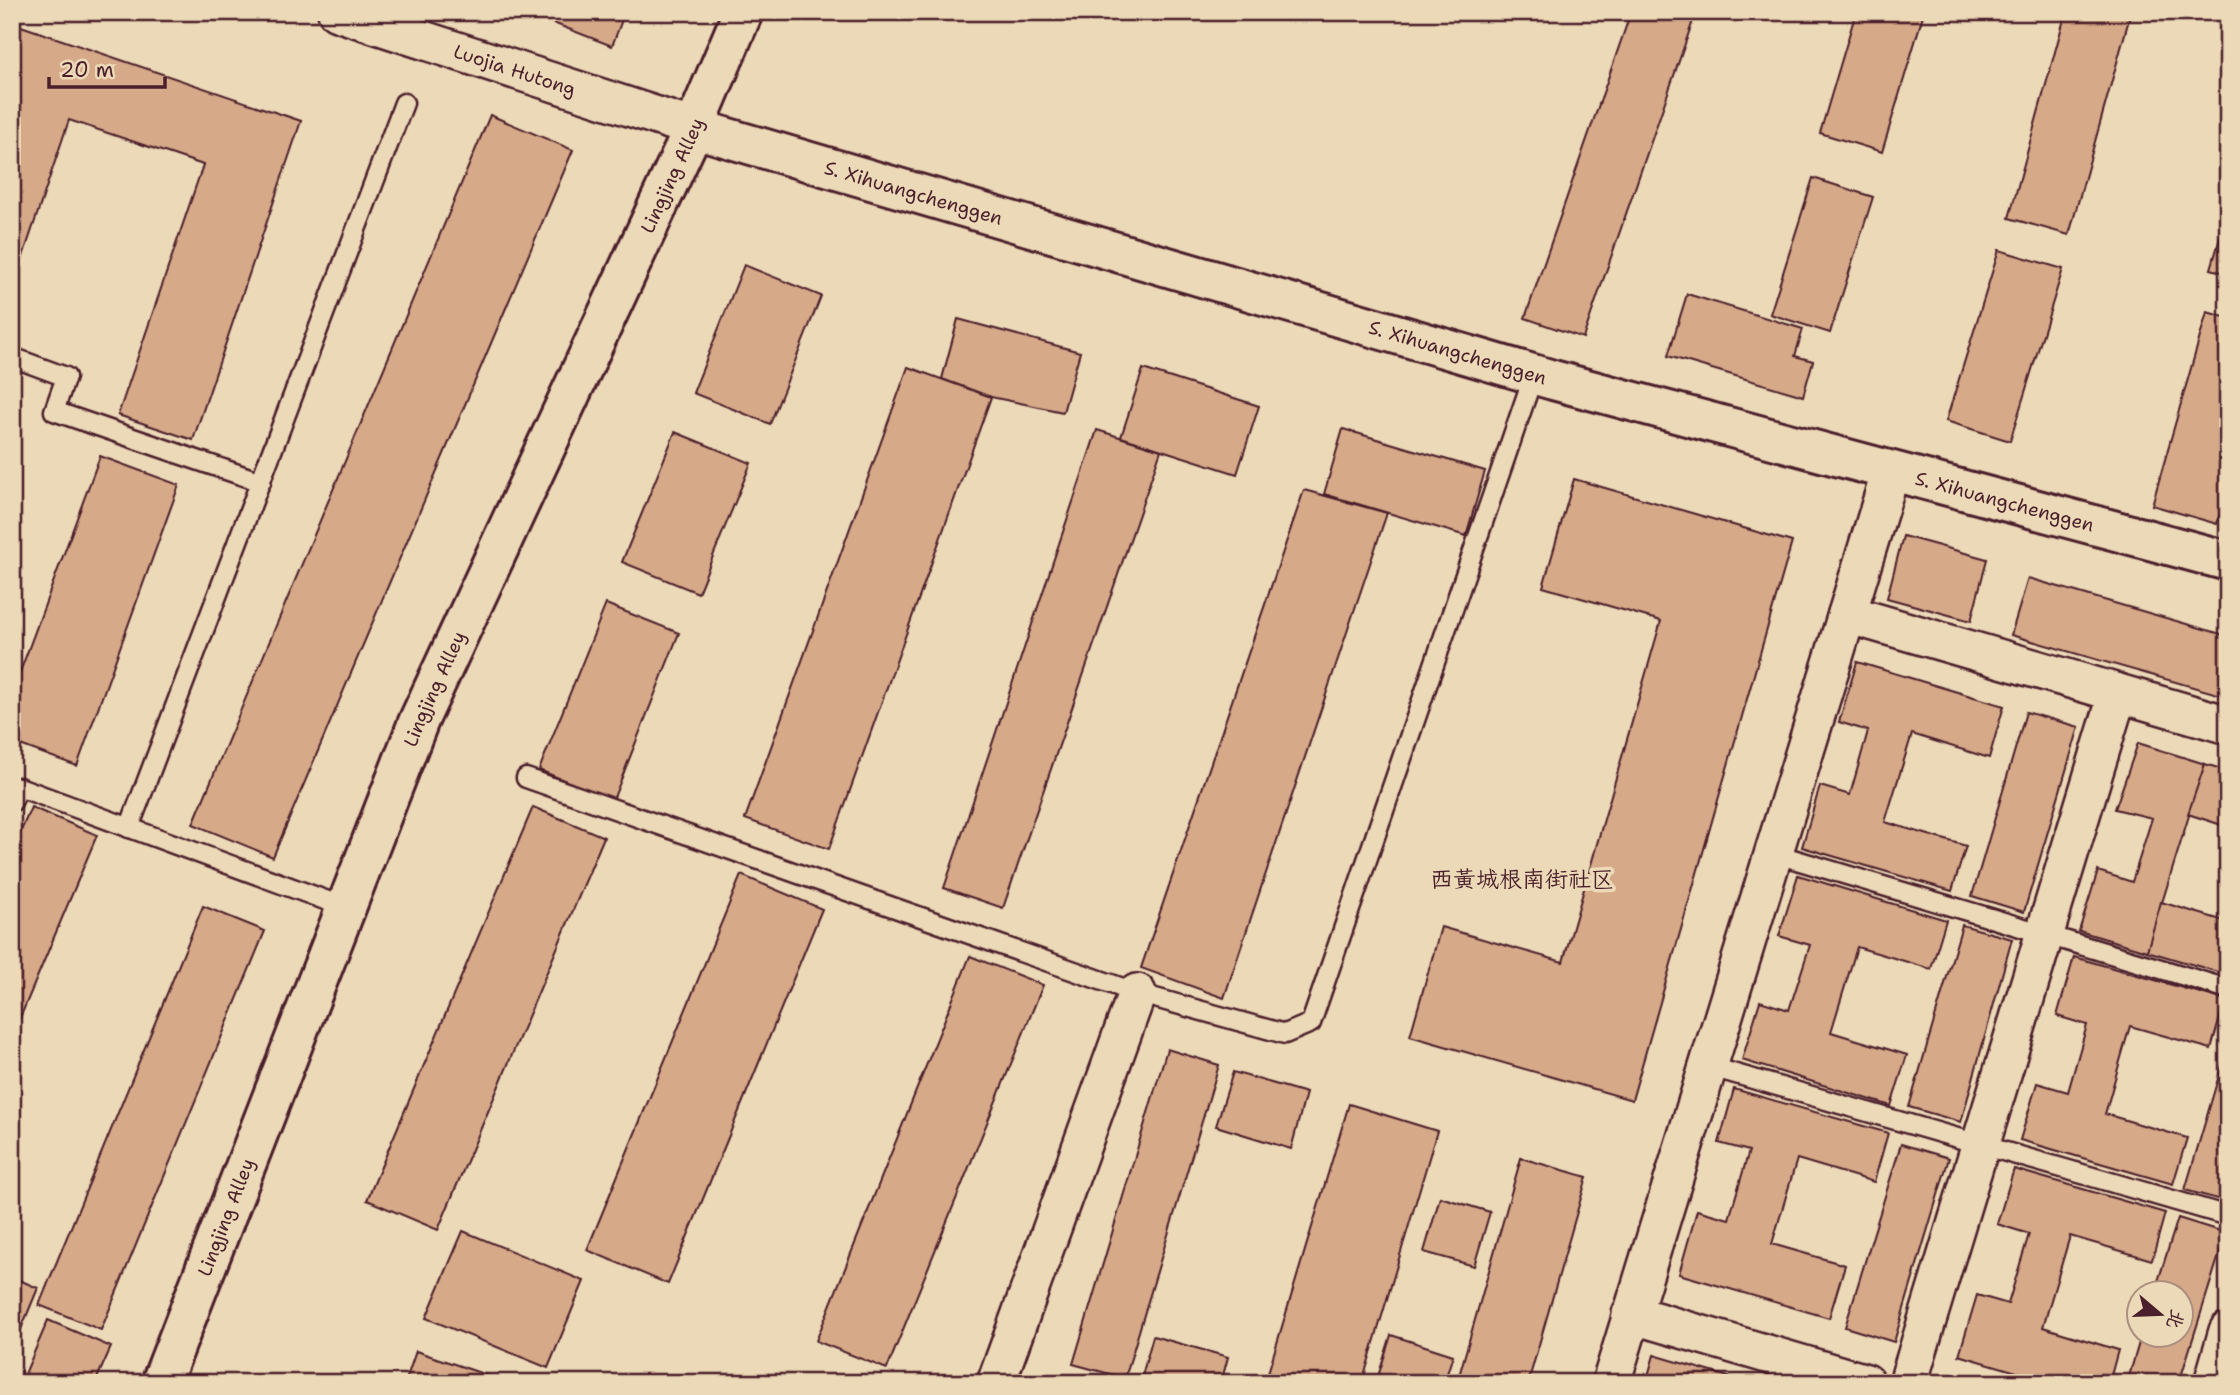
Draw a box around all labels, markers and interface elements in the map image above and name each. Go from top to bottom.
street label: Luojia Hutong [450,38,579,101]
scale bar [49,46,164,90]
text: 20 m [60,56,114,84]
street label: Lingjing Alley [634,114,709,237]
street label: S. Xihuangchenggen [822,155,1006,230]
street label: S. Xihuangchenggen [1366,314,1550,390]
street label: S. Xihuangchenggen [1913,465,2097,537]
street label: Lingjing Alley [397,627,471,750]
district label: 西黄城根南街社区 [1430,864,1614,894]
street label: Lingjing Alley [191,1155,260,1280]
north arrow [2124,1280,2194,1350]
text: 北 [2161,1306,2191,1332]

